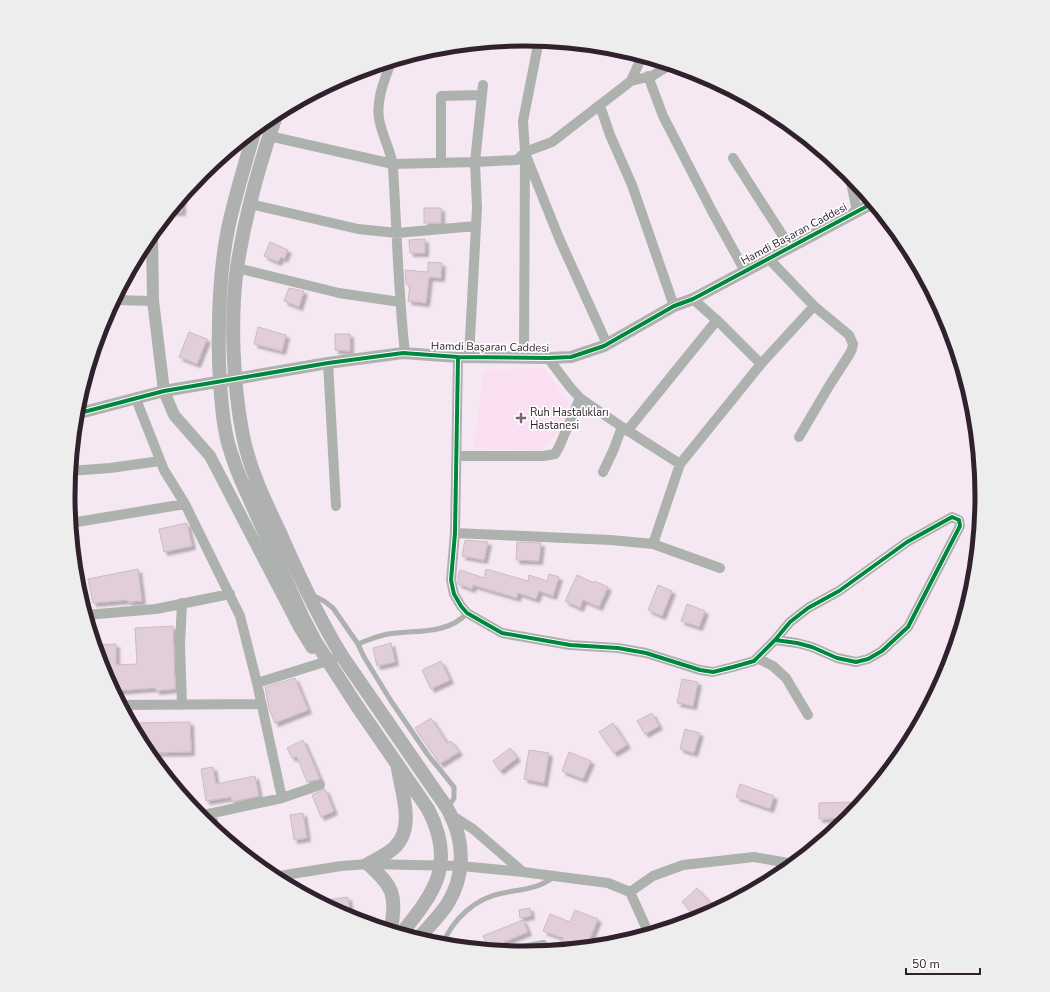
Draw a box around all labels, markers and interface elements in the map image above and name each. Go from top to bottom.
street label: Hamdi Başaran Caddesi [738,200,850,268]
street label: Hamdi Başaran Caddesi [431,338,549,356]
place label: Ruh Hastalıkları Hastanesi [530,405,609,433]
marker: Ruh Hastalıkları Hastanesi [515,412,527,424]
scale bar [906,950,980,976]
text: 50 m [912,956,940,972]

